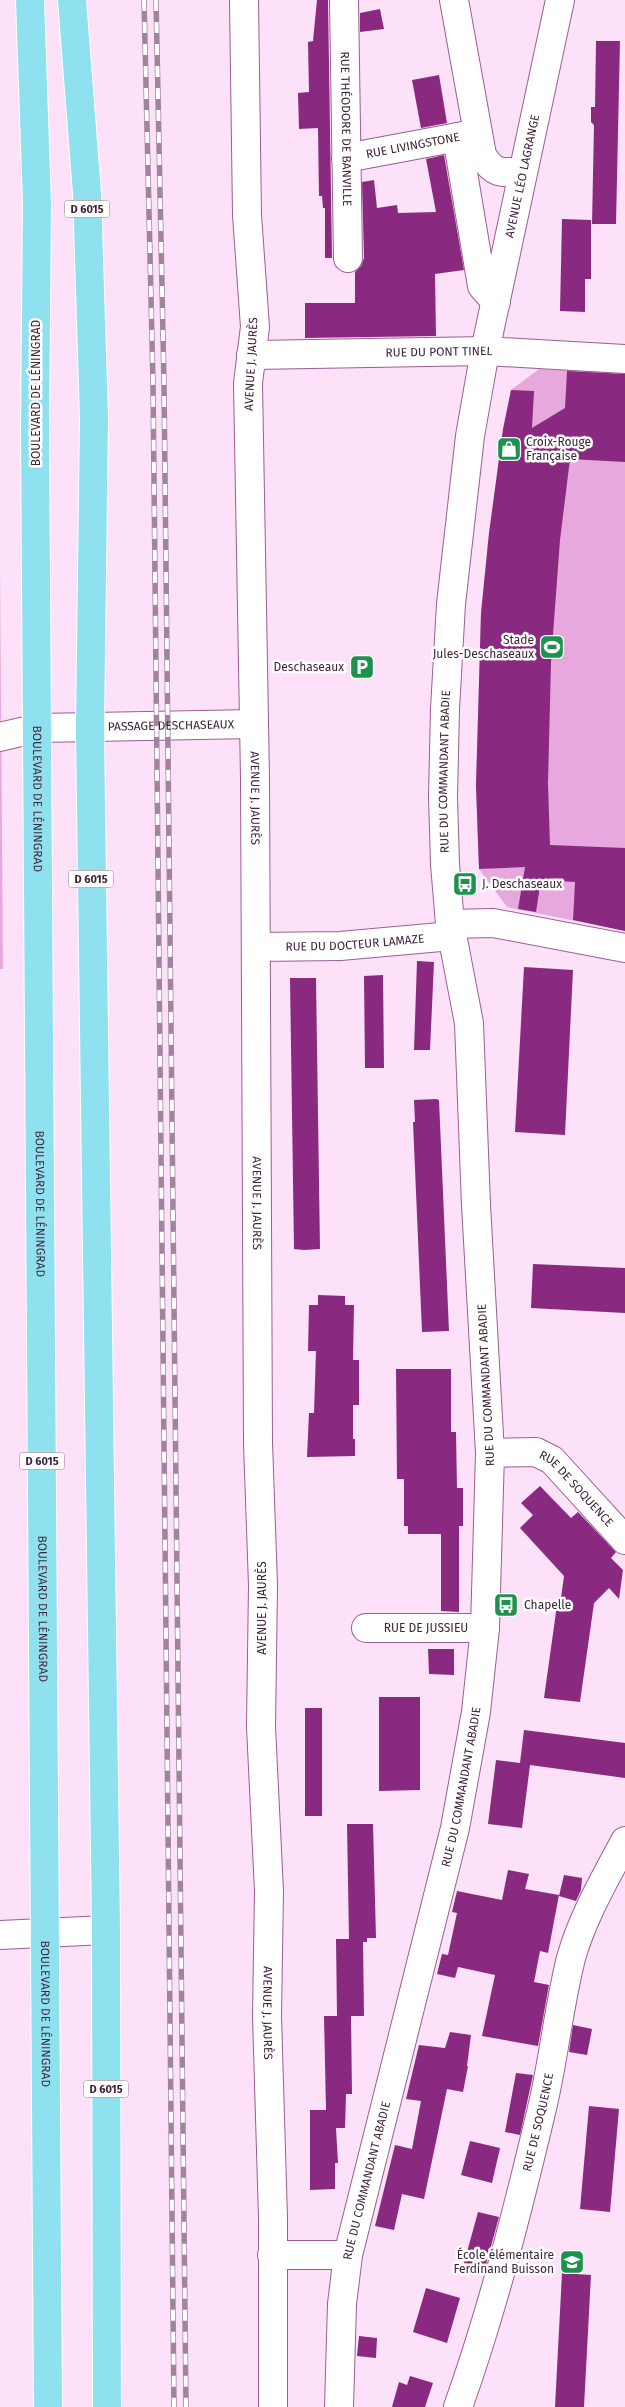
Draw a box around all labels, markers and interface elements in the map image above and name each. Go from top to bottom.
street label: RUE THÉODORE DE BANVILLE [338,51,354,207]
street label: AVENUE LÉO LAGRANGE [502,113,542,239]
street label: RUE LIVINGSTONE [365,130,461,161]
road number: D 6015 [64,200,110,218]
street label: AVENUE J. JAURÈS [241,316,260,411]
street label: BOULEVARD DE LÉNINGRAD [28,319,43,466]
street label: RUE DU PONT TINEL [385,344,493,360]
place label: Croix-Rouge Française [526,435,591,463]
shop icon: Croix-Rouge Française [496,436,522,462]
place label: Stade Jules-Deschaseaux [433,633,534,661]
sports icon: Stade Jules-Deschaseaux [539,634,565,660]
parking icon: Deschaseaux [349,654,375,680]
place label: Deschaseaux [274,660,344,674]
street label: RUE DU COMMANDANT ABADIE [436,690,453,853]
street label: PASSAGE DESCHASEAUX [108,717,235,734]
street label: BOULEVARD DE LÉNINGRAD [30,725,46,873]
street label: AVENUE J. JAURÈS [248,751,263,846]
road number: D 6015 [68,871,114,888]
bus stop icon: J. Deschaseaux [452,871,478,897]
place label: J. Deschaseaux [482,877,562,891]
street label: RUE DU DOCTEUR LAMAZE [285,932,425,954]
street label: BOULEVARD DE LÉNINGRAD [33,1130,48,1278]
street label: AVENUE J. JAURÈS [250,1156,265,1251]
street label: RUE DU COMMANDANT ABADIE [475,1303,497,1467]
street label: RUE DE SOQUENCE [537,1448,616,1529]
road number: D 6015 [20,1452,64,1470]
street label: BOULEVARD DE LÉNINGRAD [35,1535,51,1683]
street label: AVENUE J. JAURÈS [254,1561,269,1655]
bus stop icon: Chapelle [493,1592,519,1618]
place label: Chapelle [524,1598,571,1612]
street label: RUE DE JUSSIEU [384,1621,468,1635]
street label: RUE DU COMMANDANT ABADIE [438,1706,483,1869]
street label: BOULEVARD DE LÉNINGRAD [38,1940,54,2088]
street label: AVENUE J. JAURÈS [260,1966,276,2060]
street label: RUE DE SOQUENCE [520,2072,556,2173]
road number: D 6015 [84,2080,128,2098]
street label: RUE DU COMMANDANT ABADIE [340,2100,393,2261]
place label: École élémentaire Ferdinand Buisson [453,2247,554,2276]
school or university icon: École élémentaire Ferdinand Buisson [559,2249,585,2275]

